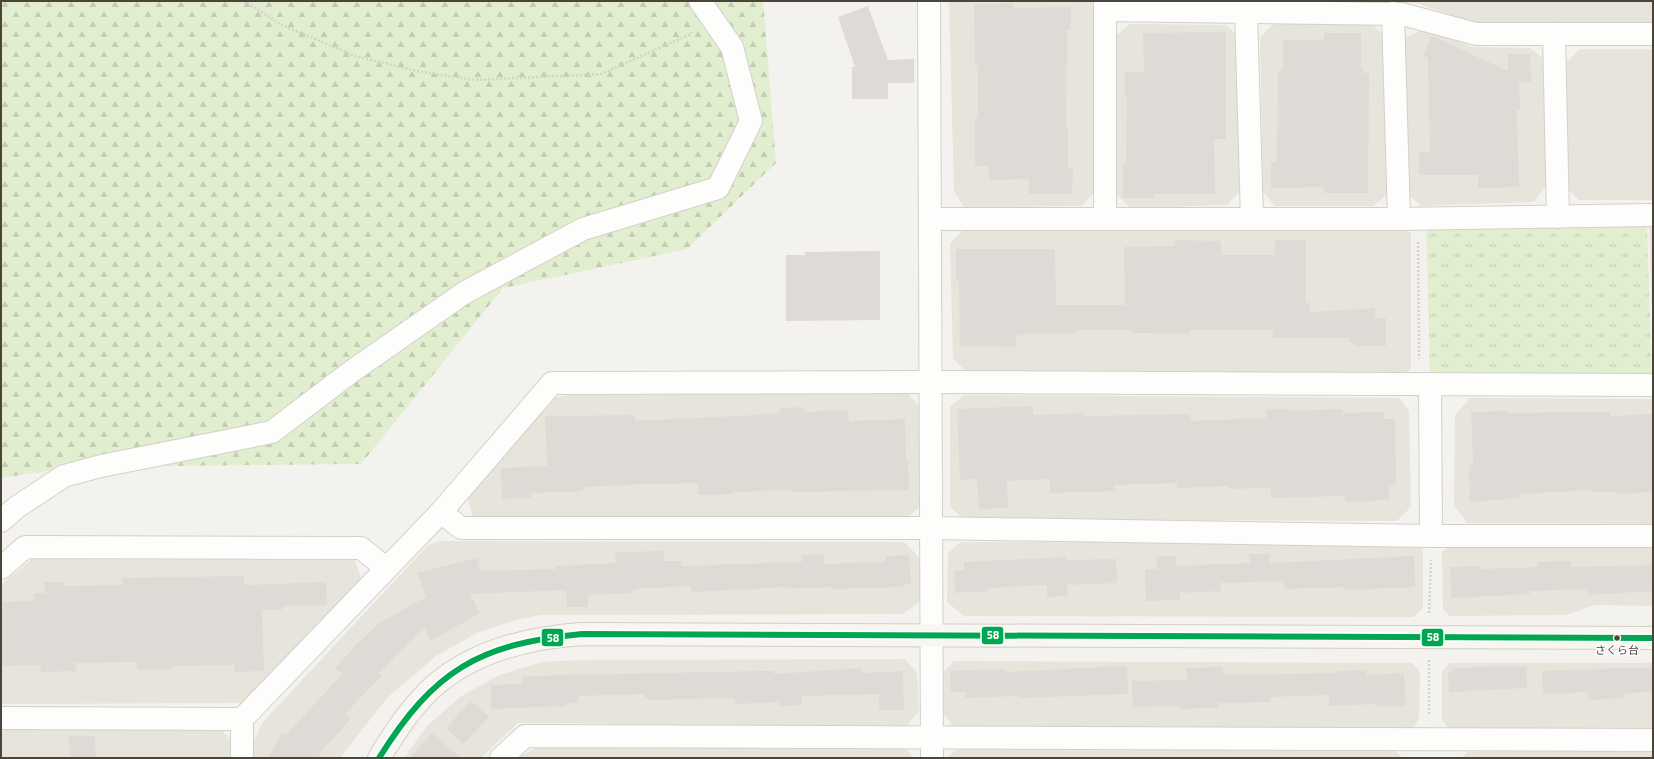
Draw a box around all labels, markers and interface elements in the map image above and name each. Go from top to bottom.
line badge: 58 [981,626,1004,645]
text: 58 [987,627,999,643]
line badge: 58 [541,628,564,647]
line badge: 58 [1421,628,1444,647]
text: 58 [1427,629,1439,645]
text: 58 [547,630,559,646]
marker: さくら台 [1612,633,1622,643]
place label: さくら台 [1595,642,1639,658]

